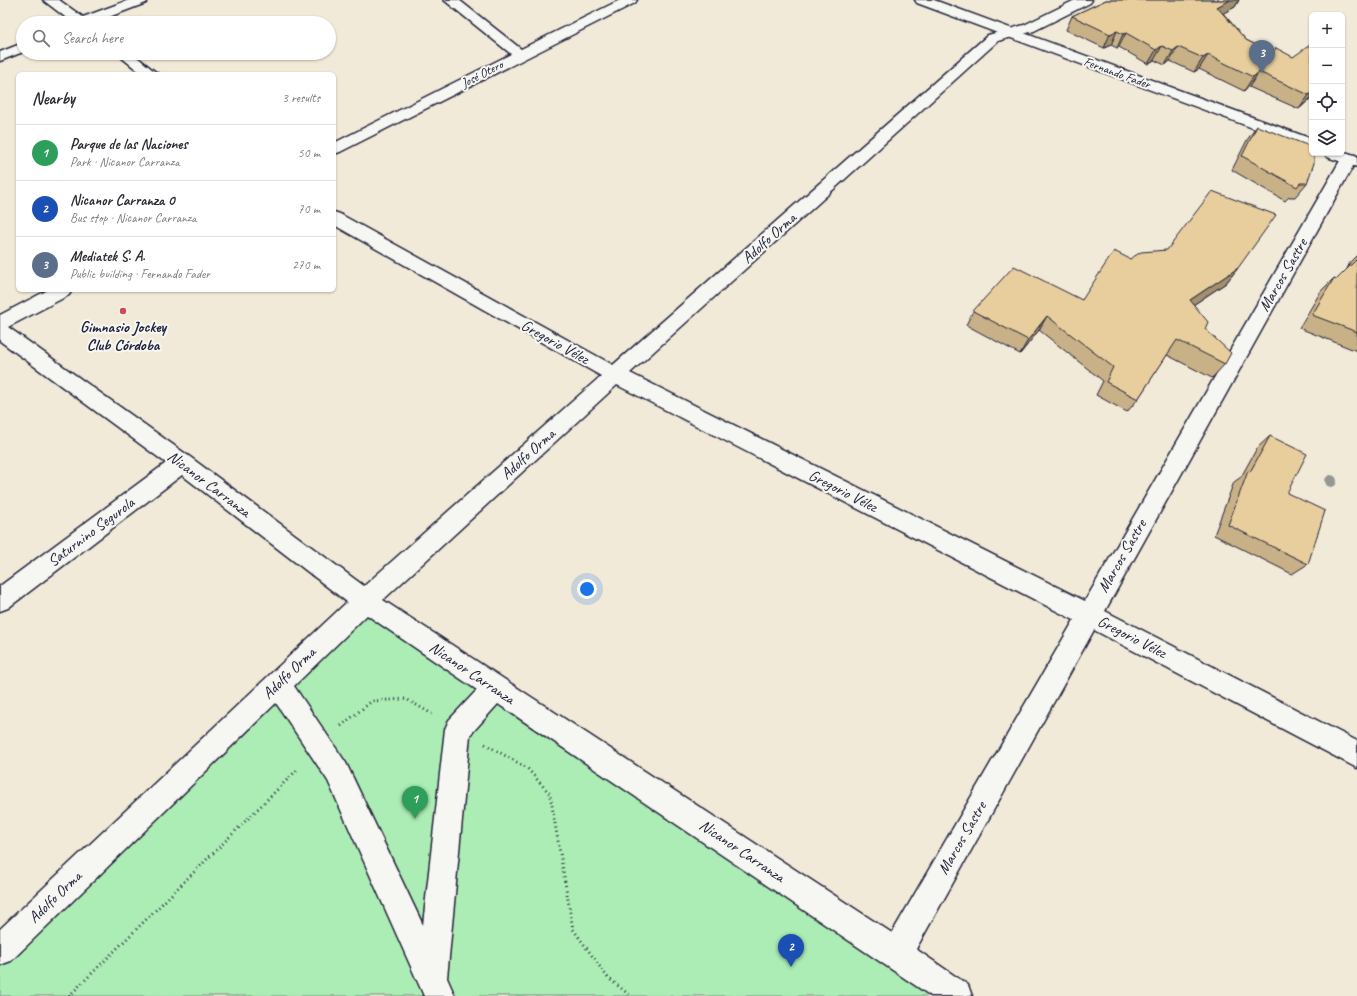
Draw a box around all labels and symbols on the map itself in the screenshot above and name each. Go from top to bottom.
pin: 3 [1249,40,1275,73]
street label: Fernando Fader [1082,54,1154,93]
street label: José Otero [458,56,507,92]
street label: Adolfo Orma [737,207,802,268]
street label: Marcos Sastre [1254,233,1313,315]
marker: Gimnasio Jockey Club Córdoba [118,306,128,316]
street label: Gregorio Vélez [518,315,594,370]
place label: Gimnasio Jockey Club Córdoba [80,317,168,355]
street label: Adolfo Orma [496,423,561,484]
street label: Nicanor Carranza [164,446,256,523]
street label: Gregorio Vélez [805,465,882,518]
street label: Saturnino Segurola [44,492,140,571]
street label: Marcos Sastre [1093,514,1152,596]
your location [577,579,597,599]
street label: Gregorio Vélez [1094,611,1171,664]
street label: Nicanor Carranza [425,637,520,710]
street label: Adolfo Orma [258,642,321,703]
pin: 1 [402,786,428,819]
street label: Marcos Sastre [933,796,992,878]
street label: Nicanor Carranza [695,815,790,888]
street label: Adolfo Orma [24,866,87,927]
pin: 2 [778,934,804,967]

